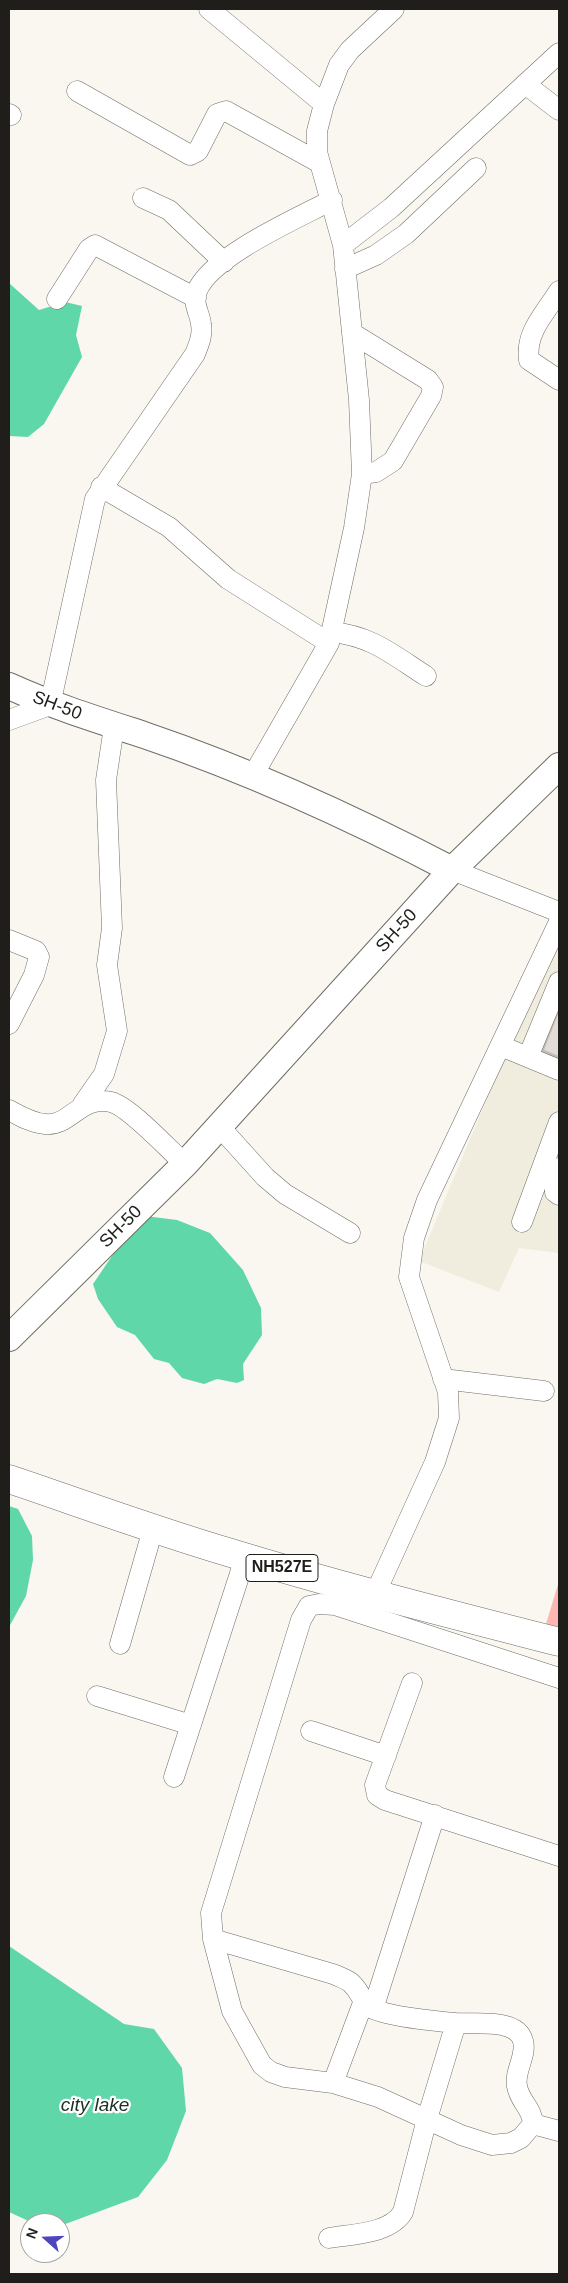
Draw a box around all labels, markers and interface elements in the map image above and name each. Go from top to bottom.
street label: SH-50 [29,687,85,725]
street label: SH-50 [372,905,422,957]
street label: SH-50 [95,1201,147,1253]
road number: NH527E [246,1555,318,1582]
water label: city lake [61,2095,129,2117]
north arrow [20,2213,70,2263]
text: N [23,2226,41,2241]

